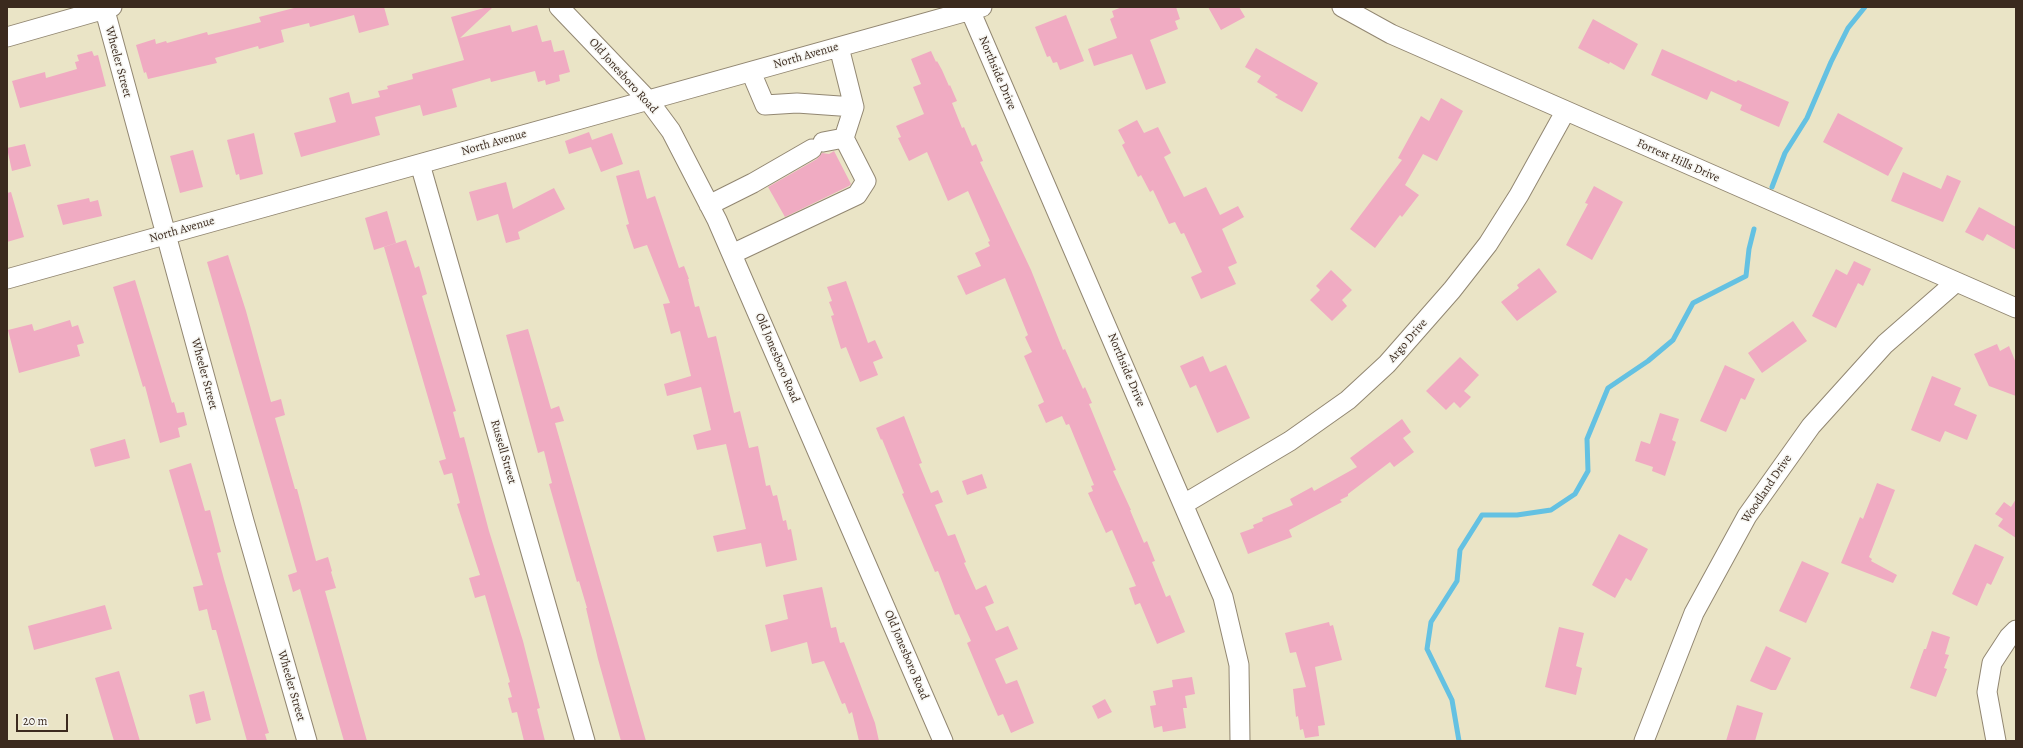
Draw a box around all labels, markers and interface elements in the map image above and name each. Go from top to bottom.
street label: Wheeler Street [102,25,134,99]
street label: Northside Drive [975,34,1019,112]
street label: Old Jonesboro Road [585,35,661,117]
street label: North Avenue [772,40,840,72]
street label: North Avenue [460,127,528,159]
street label: Forrest Hills Drive [1634,136,1722,186]
street label: North Avenue [148,214,216,246]
street label: Old Jonesboro Road [752,311,802,405]
street label: Argo Drive [1385,316,1431,366]
street label: Northside Drive [1104,331,1148,409]
street label: Wheeler Street [188,337,220,411]
street label: Russell Street [487,418,519,486]
street label: Woodland Drive [1739,452,1795,526]
street label: Old Jonesboro Road [881,608,931,702]
street label: Wheeler Street [274,649,308,723]
scale bar [18,706,70,732]
text: 20 m [23,713,47,729]

